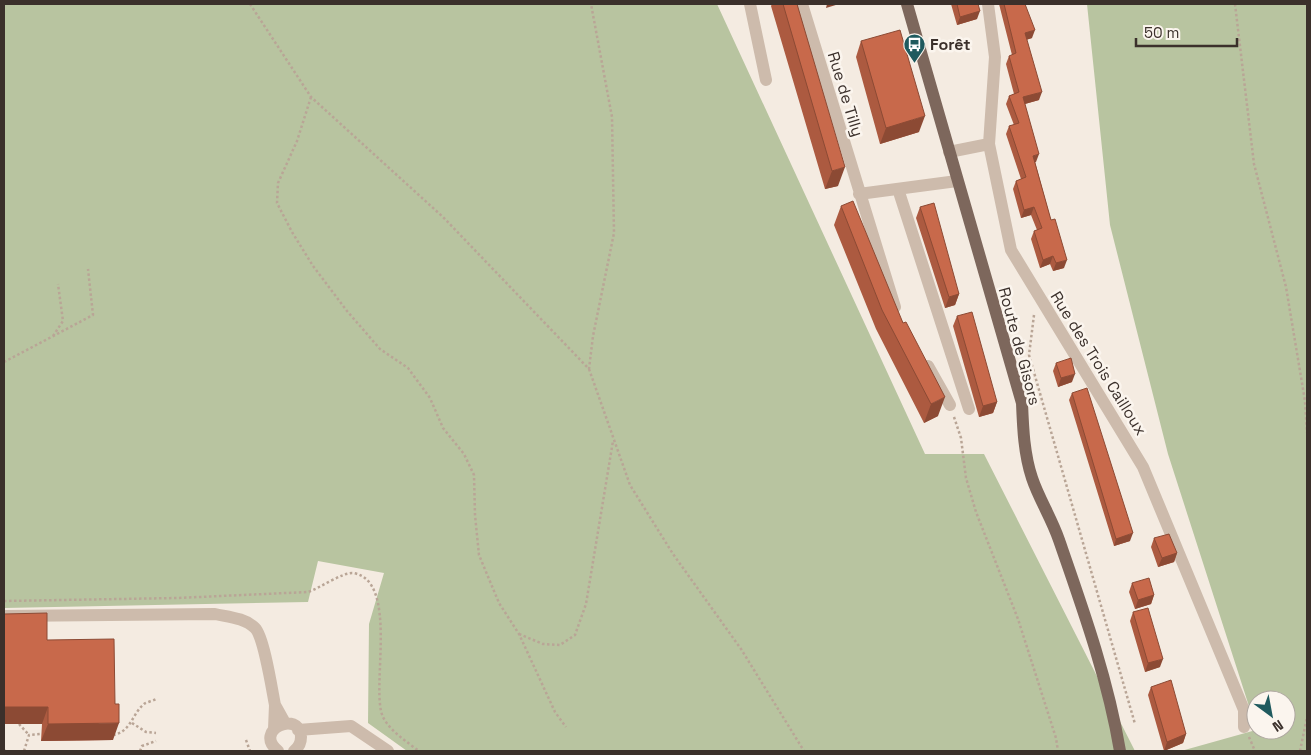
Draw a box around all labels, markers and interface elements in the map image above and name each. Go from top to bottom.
scale bar [1136,15,1237,47]
text: 50 m [1144,23,1179,42]
bus stop icon: Forêt [902,32,926,63]
place label: Forêt [930,34,971,55]
street label: Rue de Tilly [823,49,868,139]
street label: Route de Gisors [994,285,1045,407]
street label: Rue des Trois Cailloux [1046,287,1151,439]
north arrow [1246,690,1296,740]
text: N [1269,716,1287,736]

